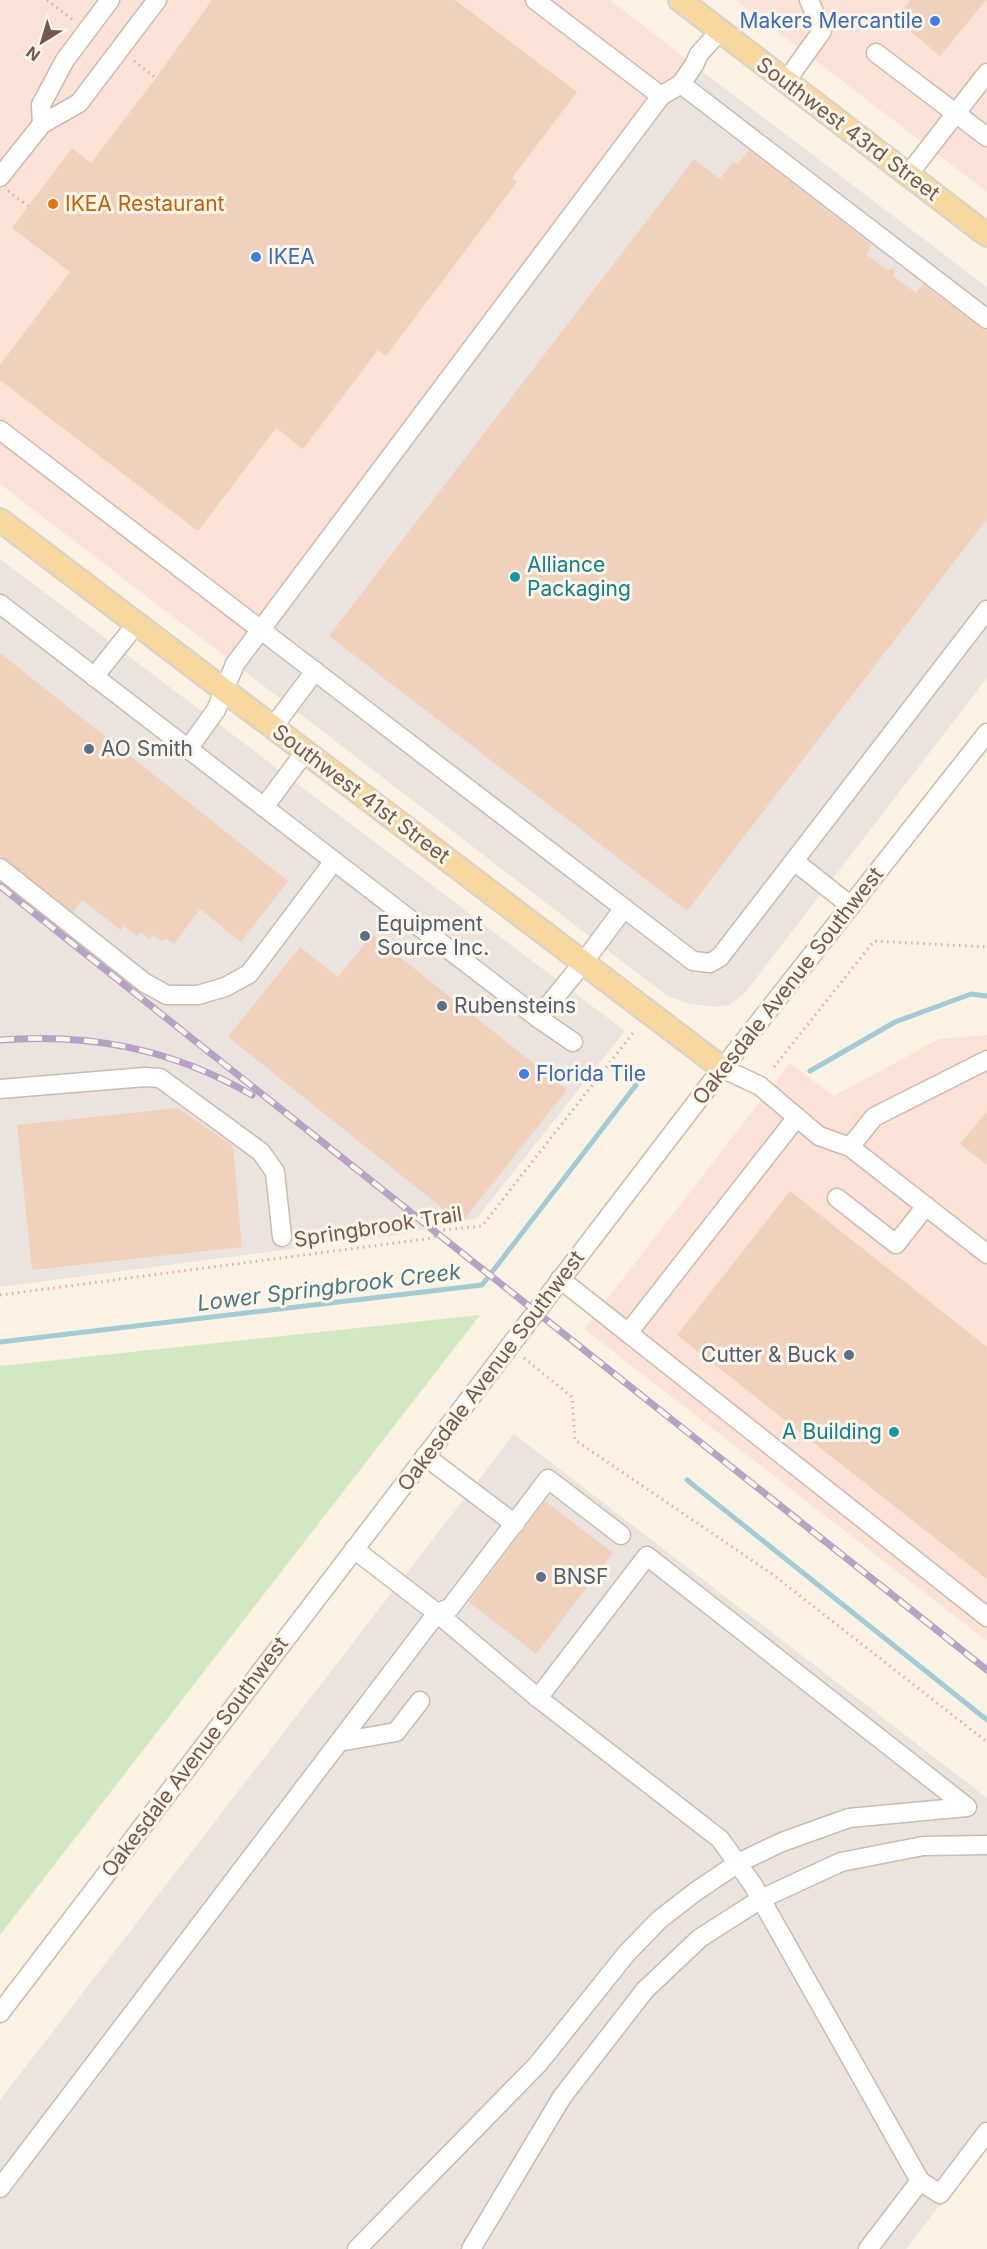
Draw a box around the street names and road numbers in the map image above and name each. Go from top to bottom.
street label: Southwest 43rd Street [752,52,945,206]
street label: Southwest 41st Street [268,719,455,869]
street label: Oakesdale Avenue Southwest [687,862,888,1109]
street label: Springbrook Trail [292,1201,464,1252]
street label: Oakesdale Avenue Southwest [392,1245,589,1496]
street label: Oakesdale Avenue Southwest [96,1631,293,1882]

